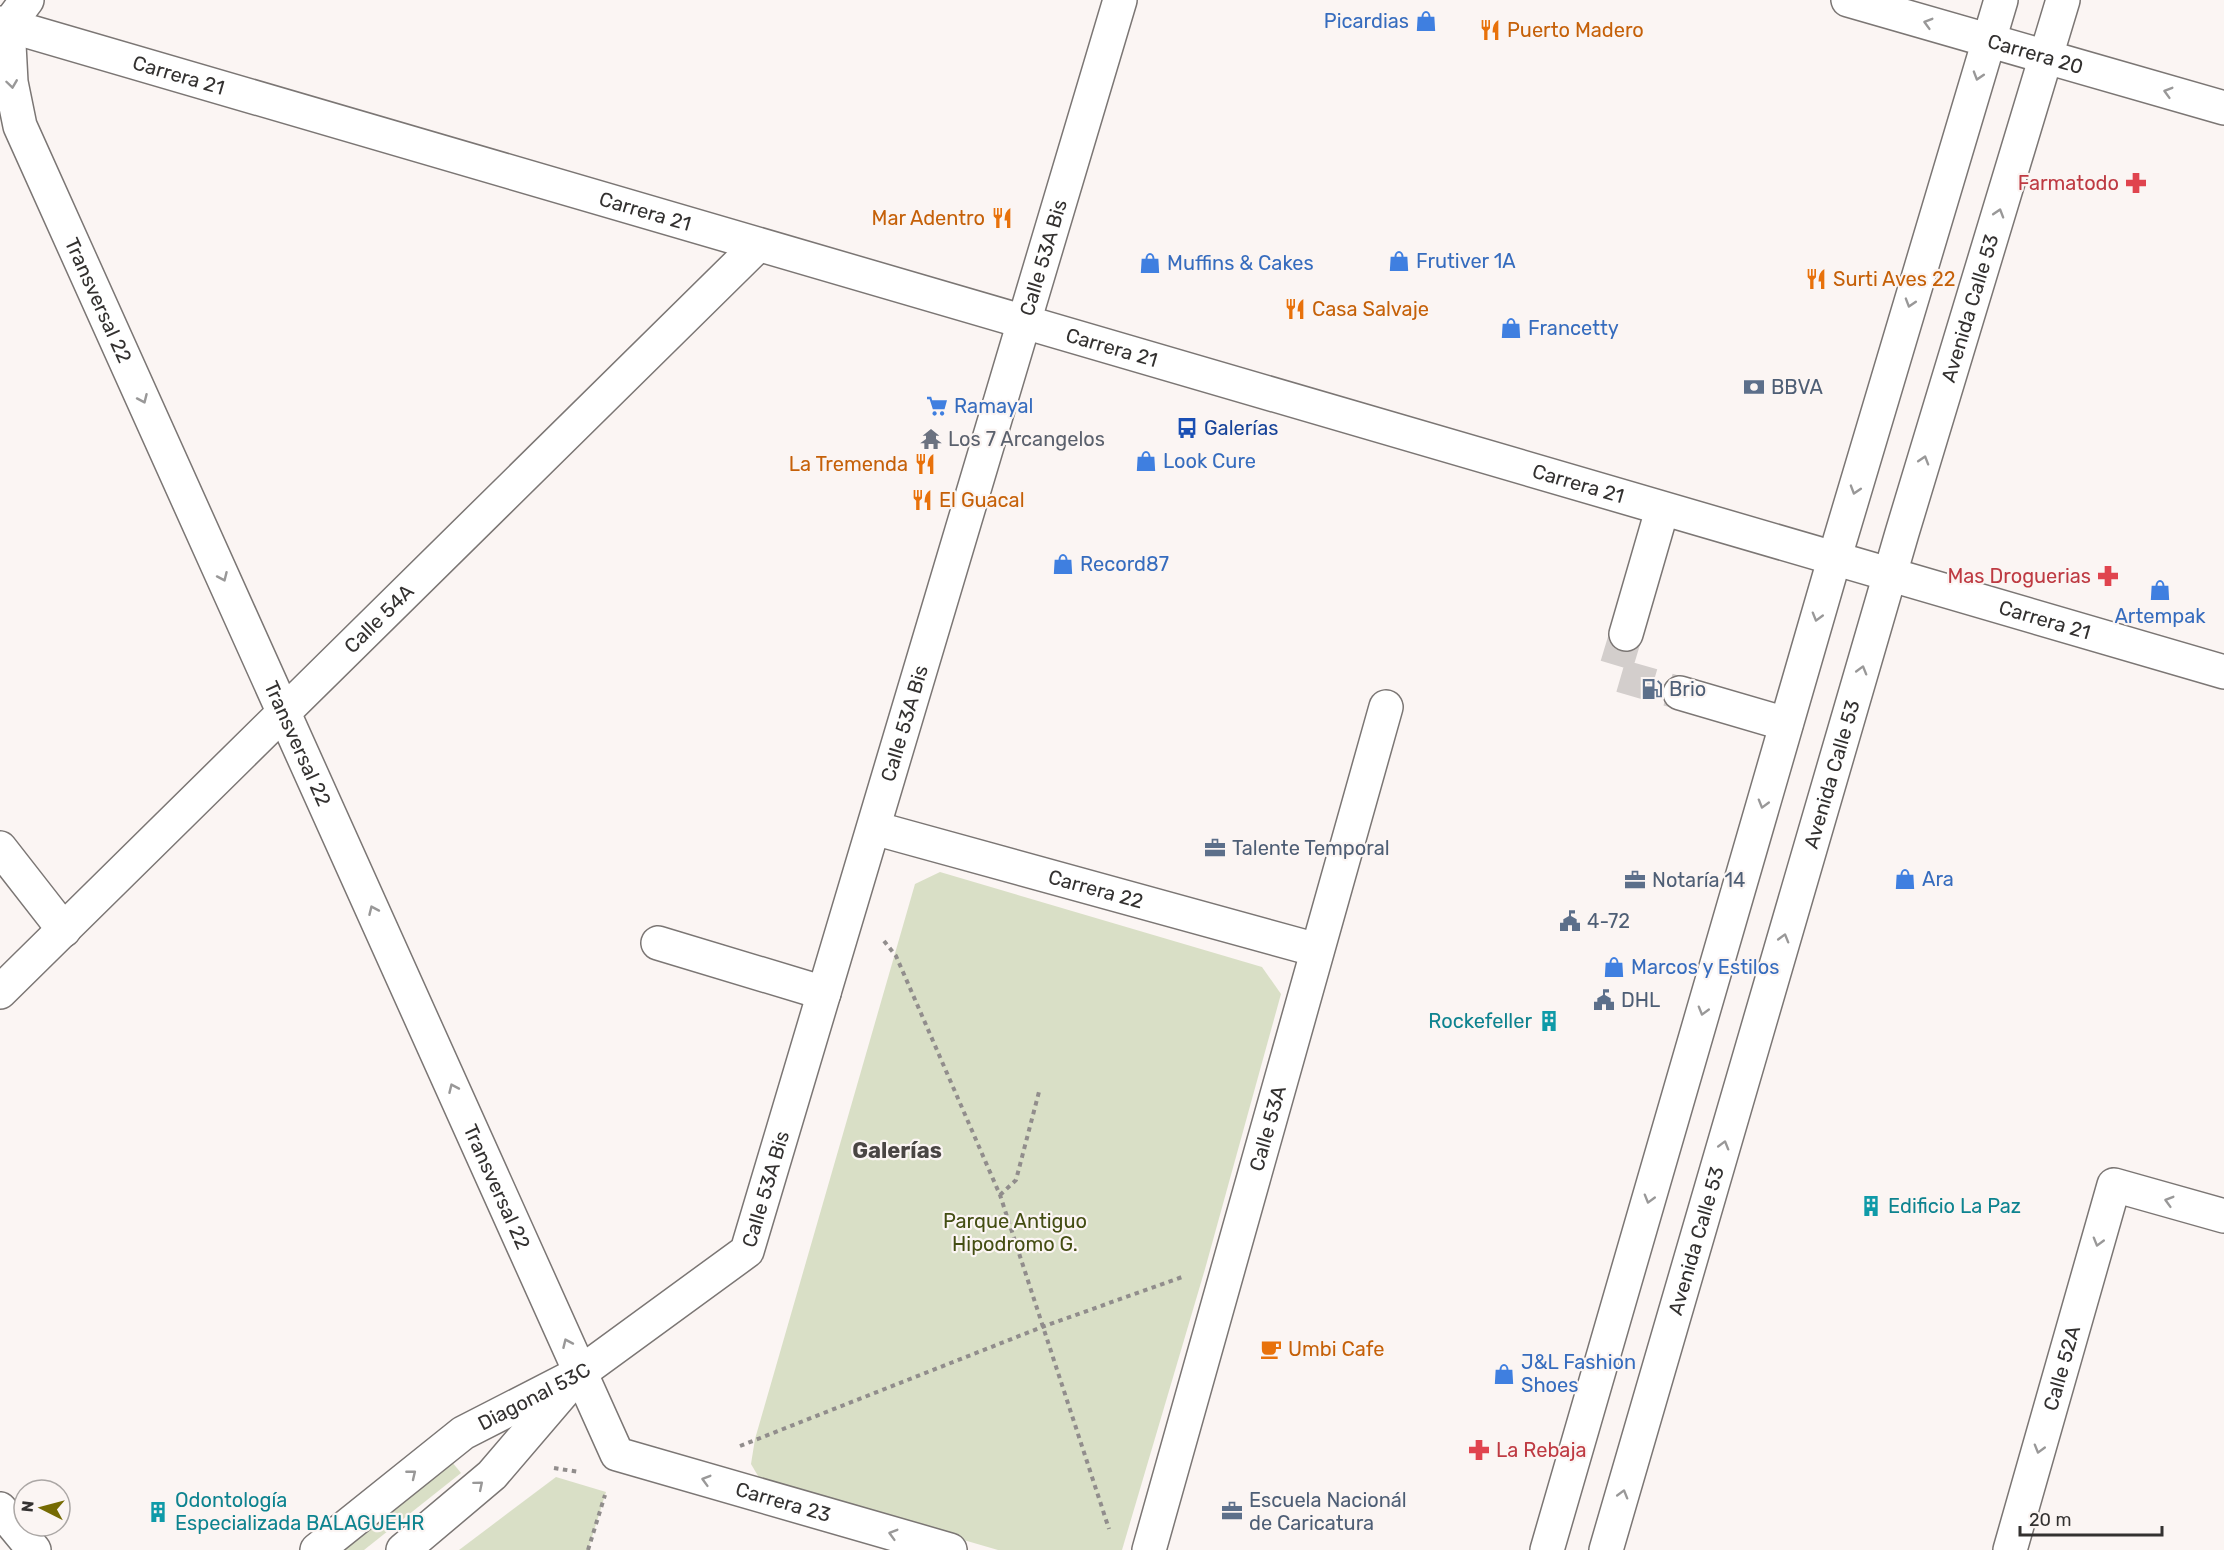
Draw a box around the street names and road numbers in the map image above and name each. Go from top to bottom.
street label: Carrera 20 [1985,29,2086,79]
street label: Carrera 21 [130,50,227,100]
street label: Carrera 21 [596,187,694,236]
street label: Calle 53A Bis [1014,197,1072,319]
street label: Avenida Calle 53 [1936,231,2004,385]
street label: Transversal 22 [60,234,137,366]
street label: Carrera 21 [1063,323,1160,372]
street label: Carrera 21 [1530,459,1627,508]
street label: Calle 54A [339,579,419,658]
street label: Carrera 21 [1996,595,2093,644]
street label: Calle 53A Bis [876,662,933,784]
street label: Transversal 22 [259,677,336,810]
street label: Avenida Calle 53 [1799,697,1865,851]
street label: Carrera 22 [1046,865,1146,914]
street label: Calle 53A [1244,1083,1291,1174]
street label: Transversal 22 [458,1121,535,1253]
street label: Calle 53A Bis [737,1128,794,1250]
street label: Avenida Calle 53 [1663,1164,1729,1318]
street label: Calle 52A [2038,1323,2085,1413]
street label: Diagonal 53C [474,1357,595,1435]
street label: Carrera 23 [733,1477,834,1527]

